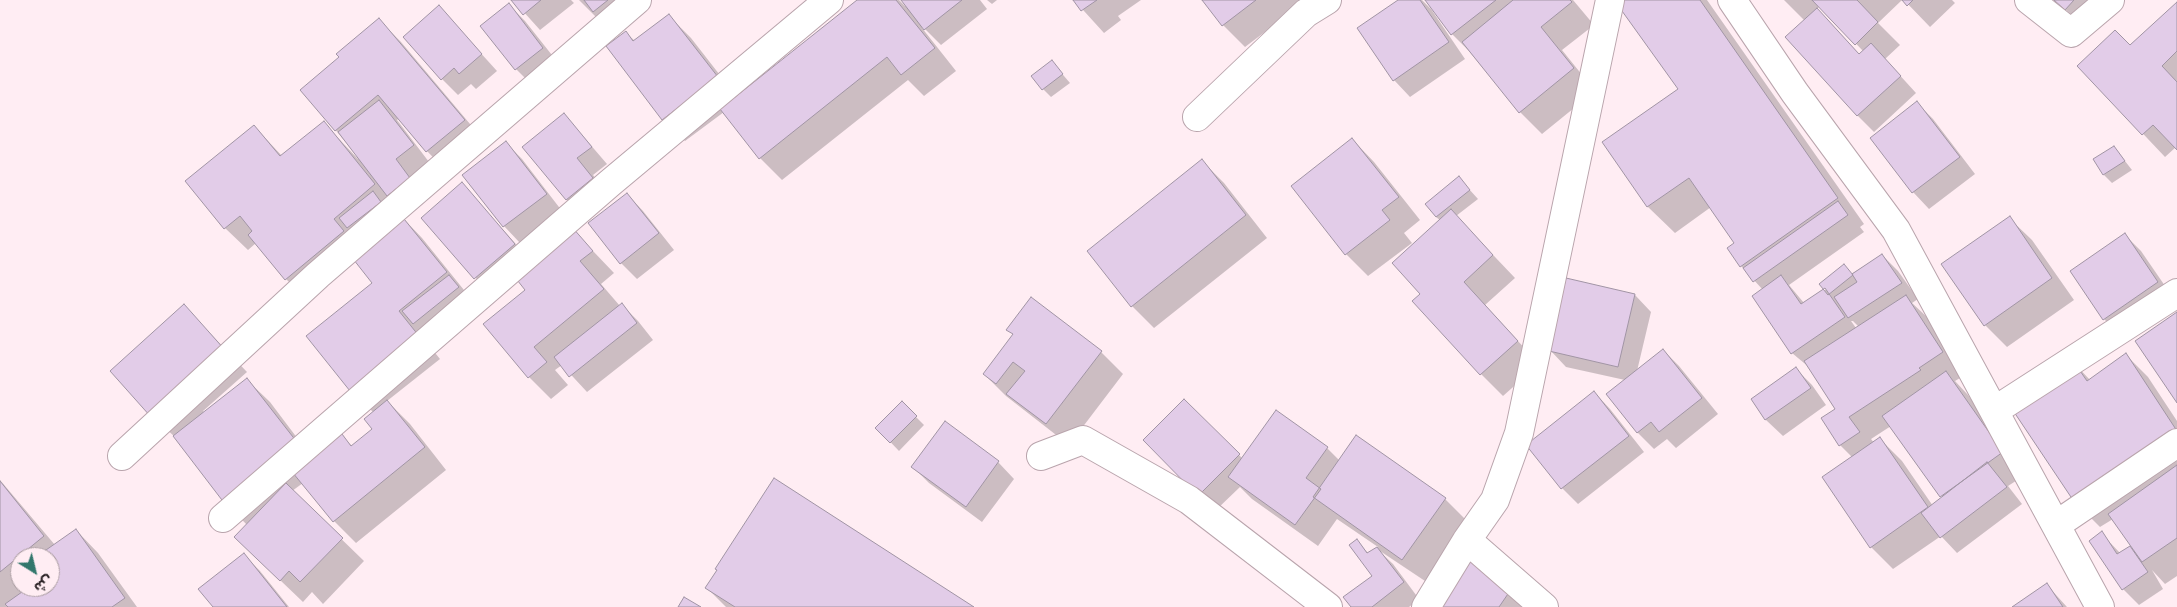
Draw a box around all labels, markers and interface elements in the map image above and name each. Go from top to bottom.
north arrow [10,547,60,597]
text: ش [31,571,56,596]

